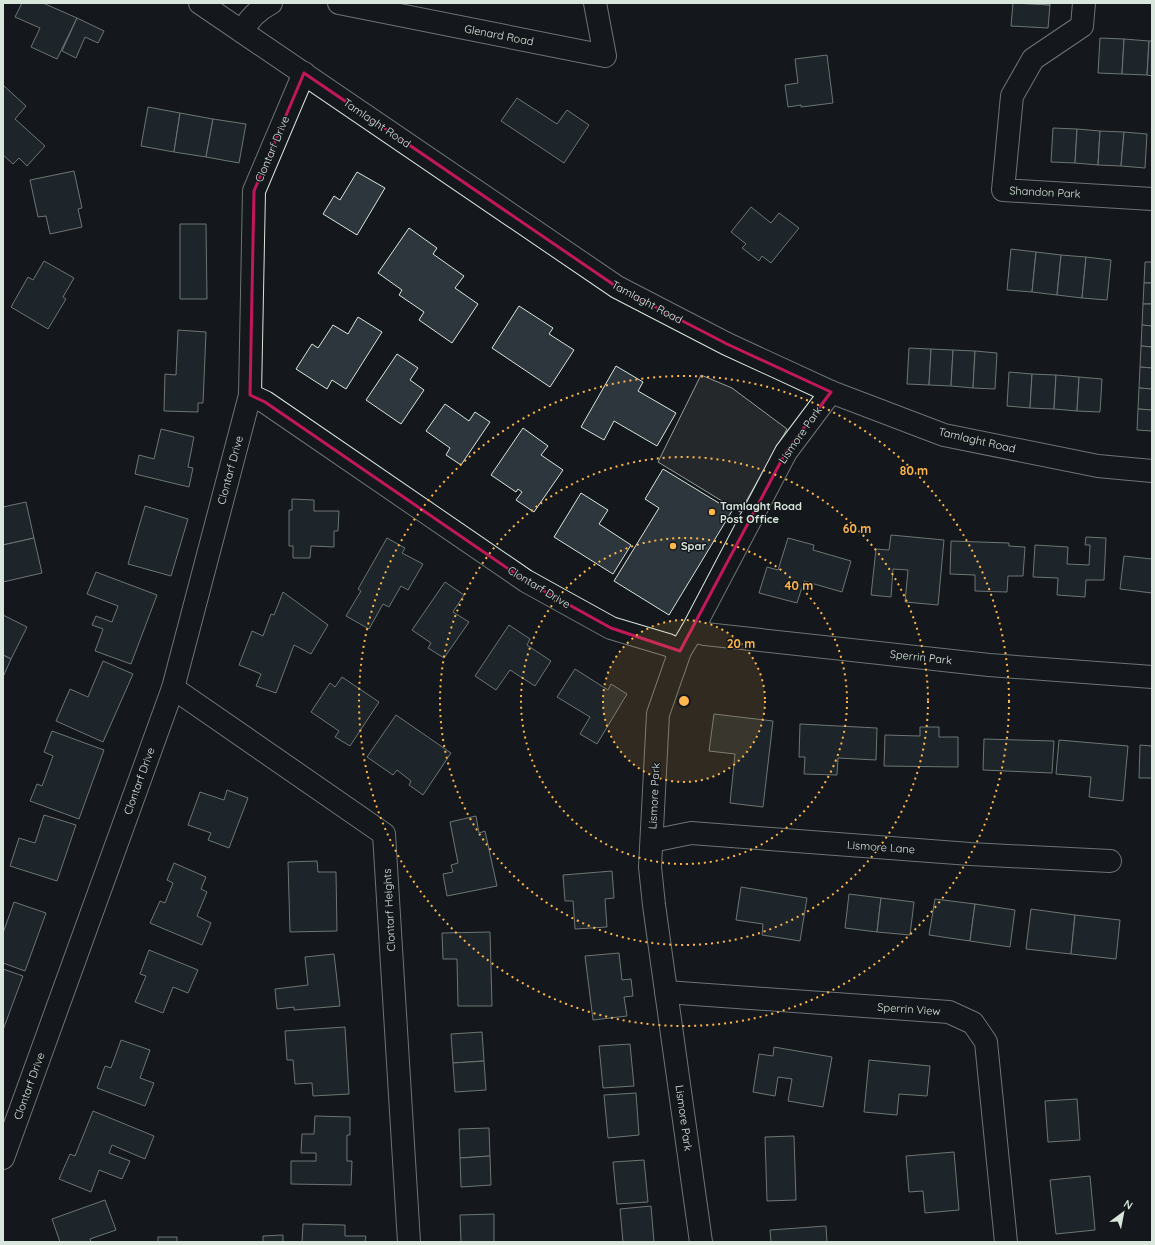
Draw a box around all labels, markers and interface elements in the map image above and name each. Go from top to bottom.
street label: Glenard Road [463,21,535,49]
street label: Tamlaght Road [341,95,413,151]
street label: Clontarf Drive [252,114,292,184]
street label: Shandon Park [1009,183,1081,201]
street label: Tamlaght Road [609,277,685,327]
street label: Lismore Park [775,404,825,466]
street label: Tamlaght Road [937,424,1017,456]
street label: Clontarf Drive [214,434,246,506]
text: 80 m [900,463,928,478]
place label: Tamlaght Road Post Office [720,499,802,526]
marker: Tamlaght Road Post Office [707,507,717,517]
text: 60 m [843,521,871,536]
place label: Spar [681,539,706,553]
marker: Spar [668,541,678,551]
street label: Clontarf Drive [505,563,573,611]
text: 40 m [785,578,813,593]
text: 20 m [727,636,755,651]
street label: Sperrin Park [889,647,953,667]
centre of rings [677,694,691,708]
street label: Clontarf Drive [120,745,158,817]
street label: Lismore Park [645,762,663,830]
street label: Lismore Lane [846,838,916,856]
street label: Clontarf Heights [380,868,398,952]
street label: Sperrin View [877,1000,941,1018]
street label: Clontarf Drive [10,1050,48,1122]
street label: Lismore Park [672,1084,696,1152]
north arrow [1103,1193,1143,1233]
text: N [1121,1196,1135,1213]

